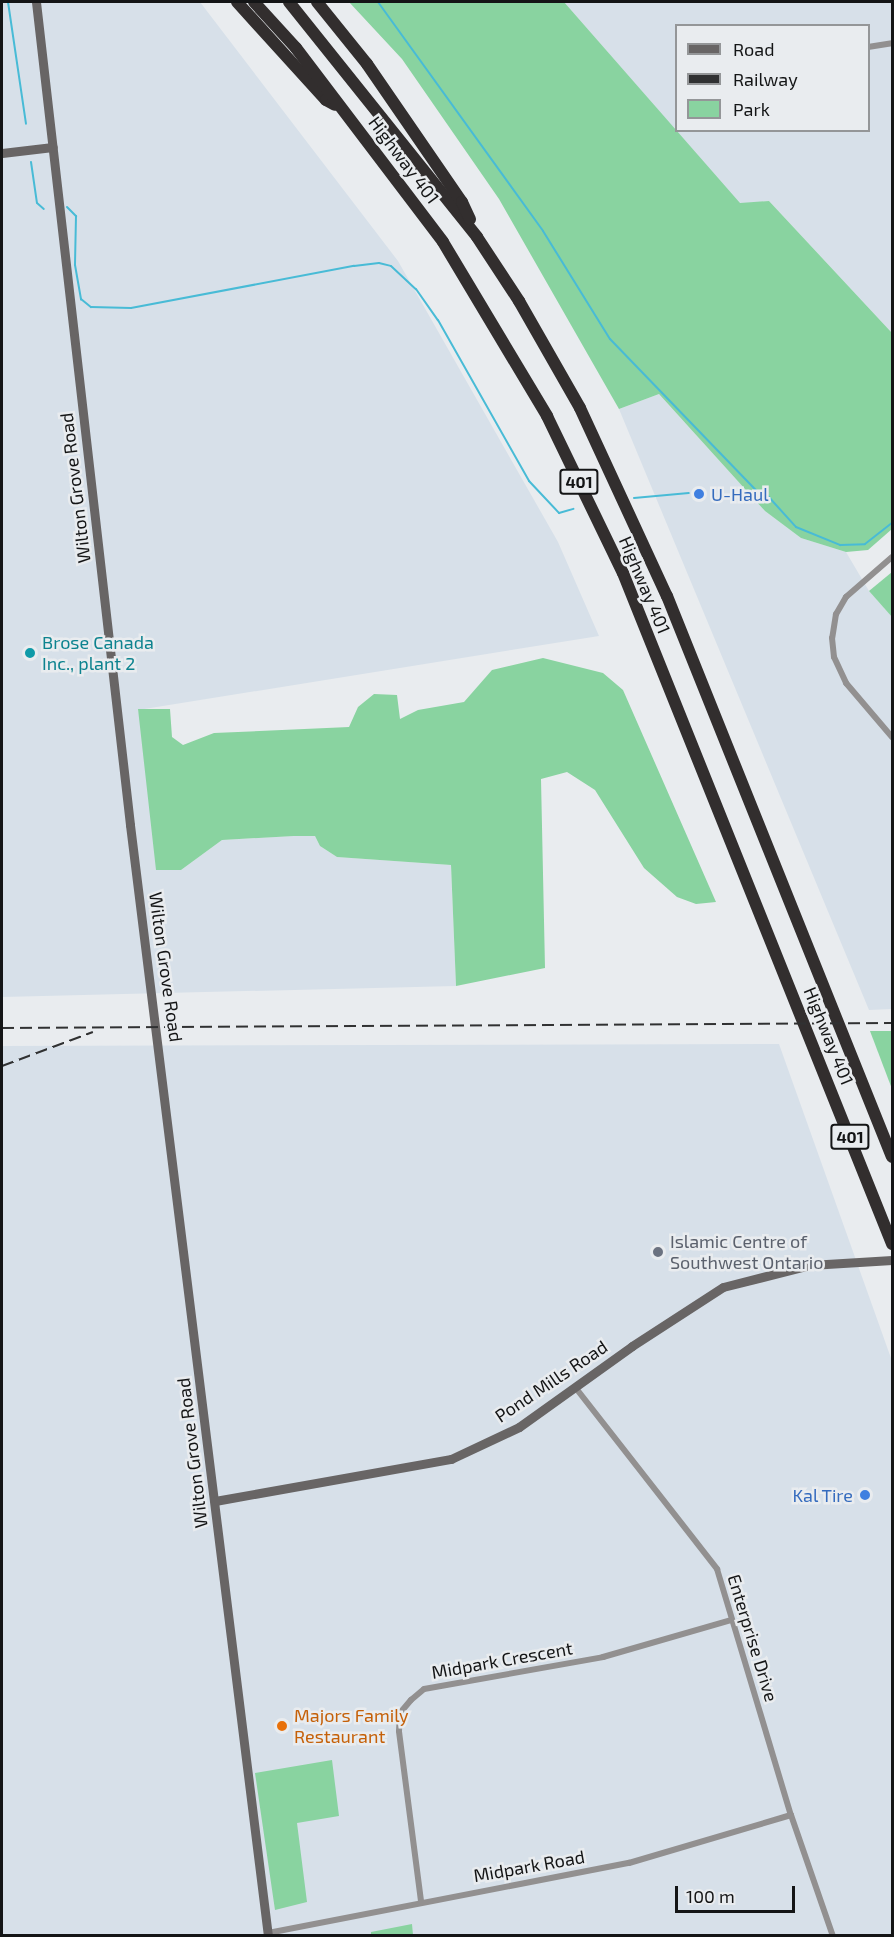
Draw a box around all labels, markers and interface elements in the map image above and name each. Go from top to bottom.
legend [675,24,870,132]
text: Road [733,38,774,60]
text: Railway [733,68,798,90]
text: Park [733,98,770,120]
street label: Highway 401 [364,112,444,208]
street label: Wilton Grove Road [55,412,95,564]
road number: 401 [558,469,600,495]
place label: U-Haul [711,483,769,505]
marker: U-Haul [692,487,706,501]
street label: Highway 401 [615,533,675,637]
place label: Brose Canada Inc., plant 2 [42,632,154,674]
marker: Brose Canada Inc., plant 2 [23,646,37,660]
street label: Wilton Grove Road [145,891,187,1043]
street label: Highway 401 [799,984,859,1088]
road number: 401 [829,1124,871,1150]
place label: Islamic Centre of Southwest Ontario [670,1231,823,1274]
marker: Islamic Centre of Southwest Ontario [651,1245,665,1259]
street label: Pond Mills Road [491,1335,611,1427]
street label: Wilton Grove Road [172,1377,212,1529]
place label: Kal Tire [792,1484,853,1506]
marker: Kal Tire [858,1488,872,1502]
street label: Enterprise Drive [723,1572,783,1704]
street label: Midpark Crescent [430,1637,574,1683]
place label: Majors Family Restaurant [294,1705,409,1748]
marker: Majors Family Restaurant [275,1719,289,1733]
street label: Midpark Road [472,1846,586,1886]
scale bar [678,1874,798,1912]
text: 100 m [686,1885,735,1907]

